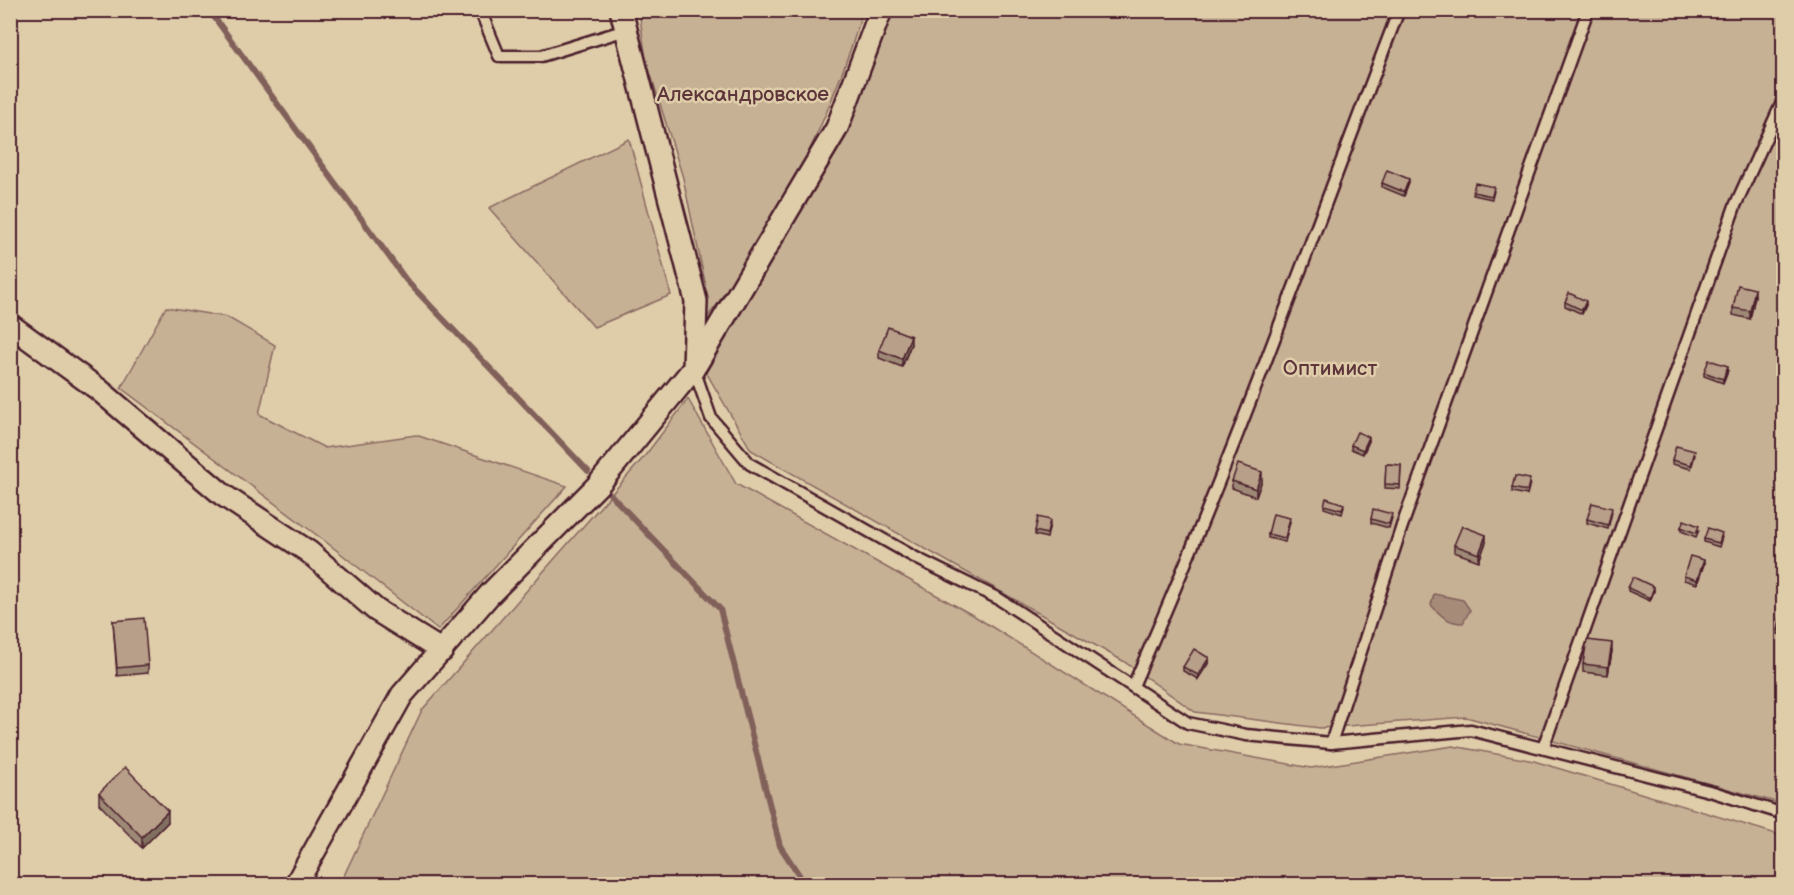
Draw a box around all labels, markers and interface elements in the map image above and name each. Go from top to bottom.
park label: Александровское [656,82,829,107]
park label: Оптимист [1283,356,1377,381]

